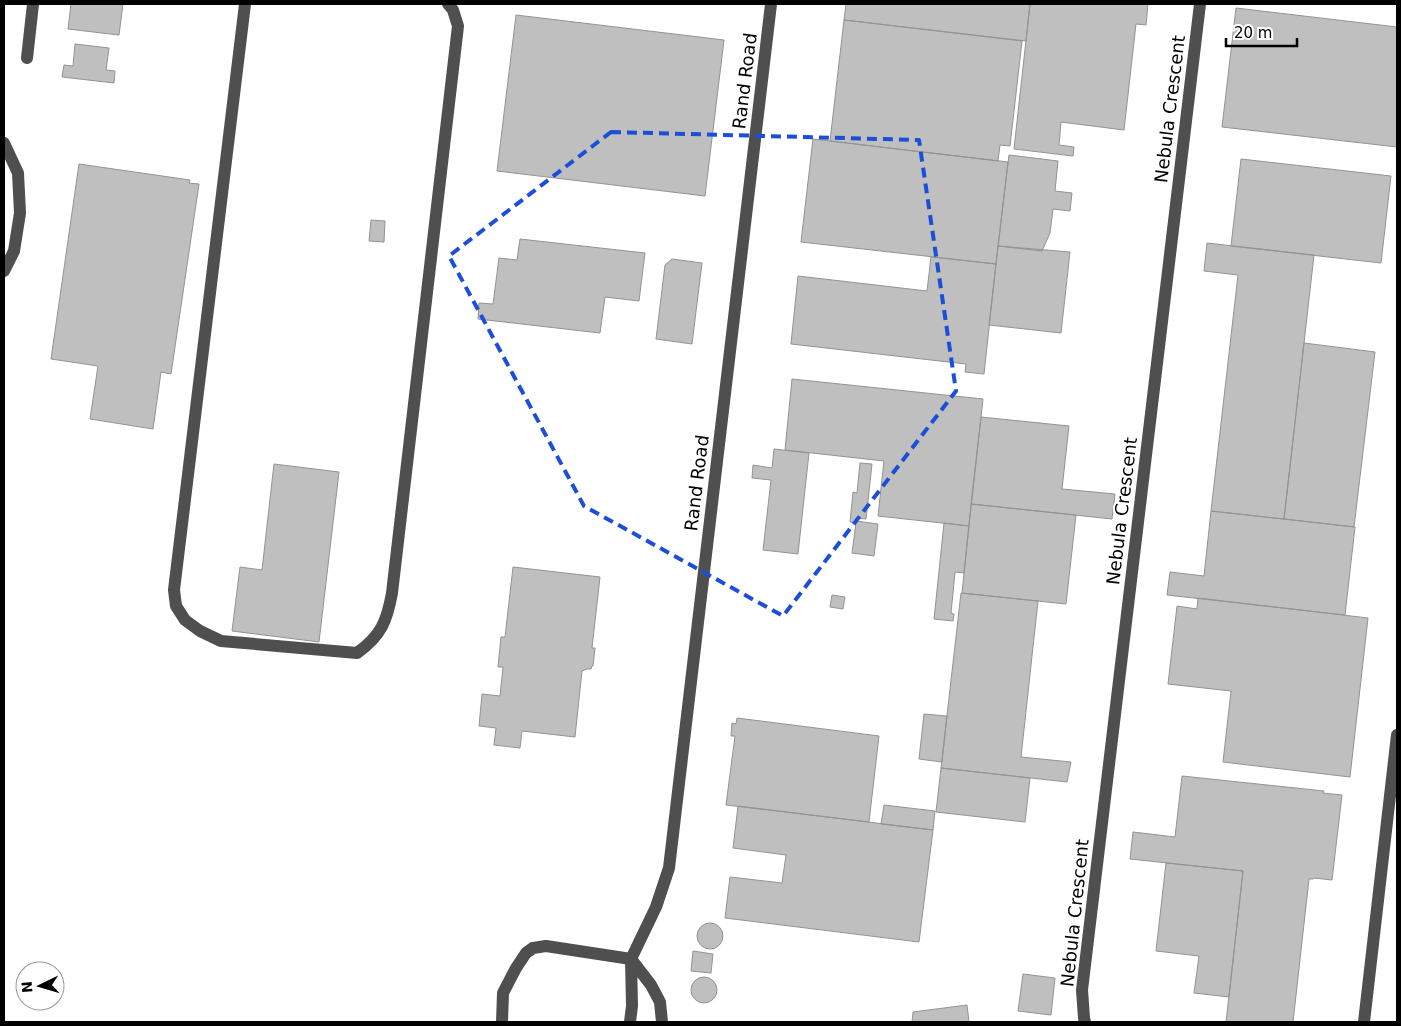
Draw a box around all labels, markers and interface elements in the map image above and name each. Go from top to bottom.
scale bar [1226,15,1297,47]
text: 20 m [1234,24,1272,42]
street label: Rand Road [728,32,761,130]
street label: Nebula Crescent [1150,34,1189,184]
street label: Rand Road [680,434,713,532]
street label: Nebula Crescent [1102,436,1141,586]
street label: Nebula Crescent [1056,838,1093,988]
north arrow [15,961,65,1011]
text: N [19,981,36,994]

